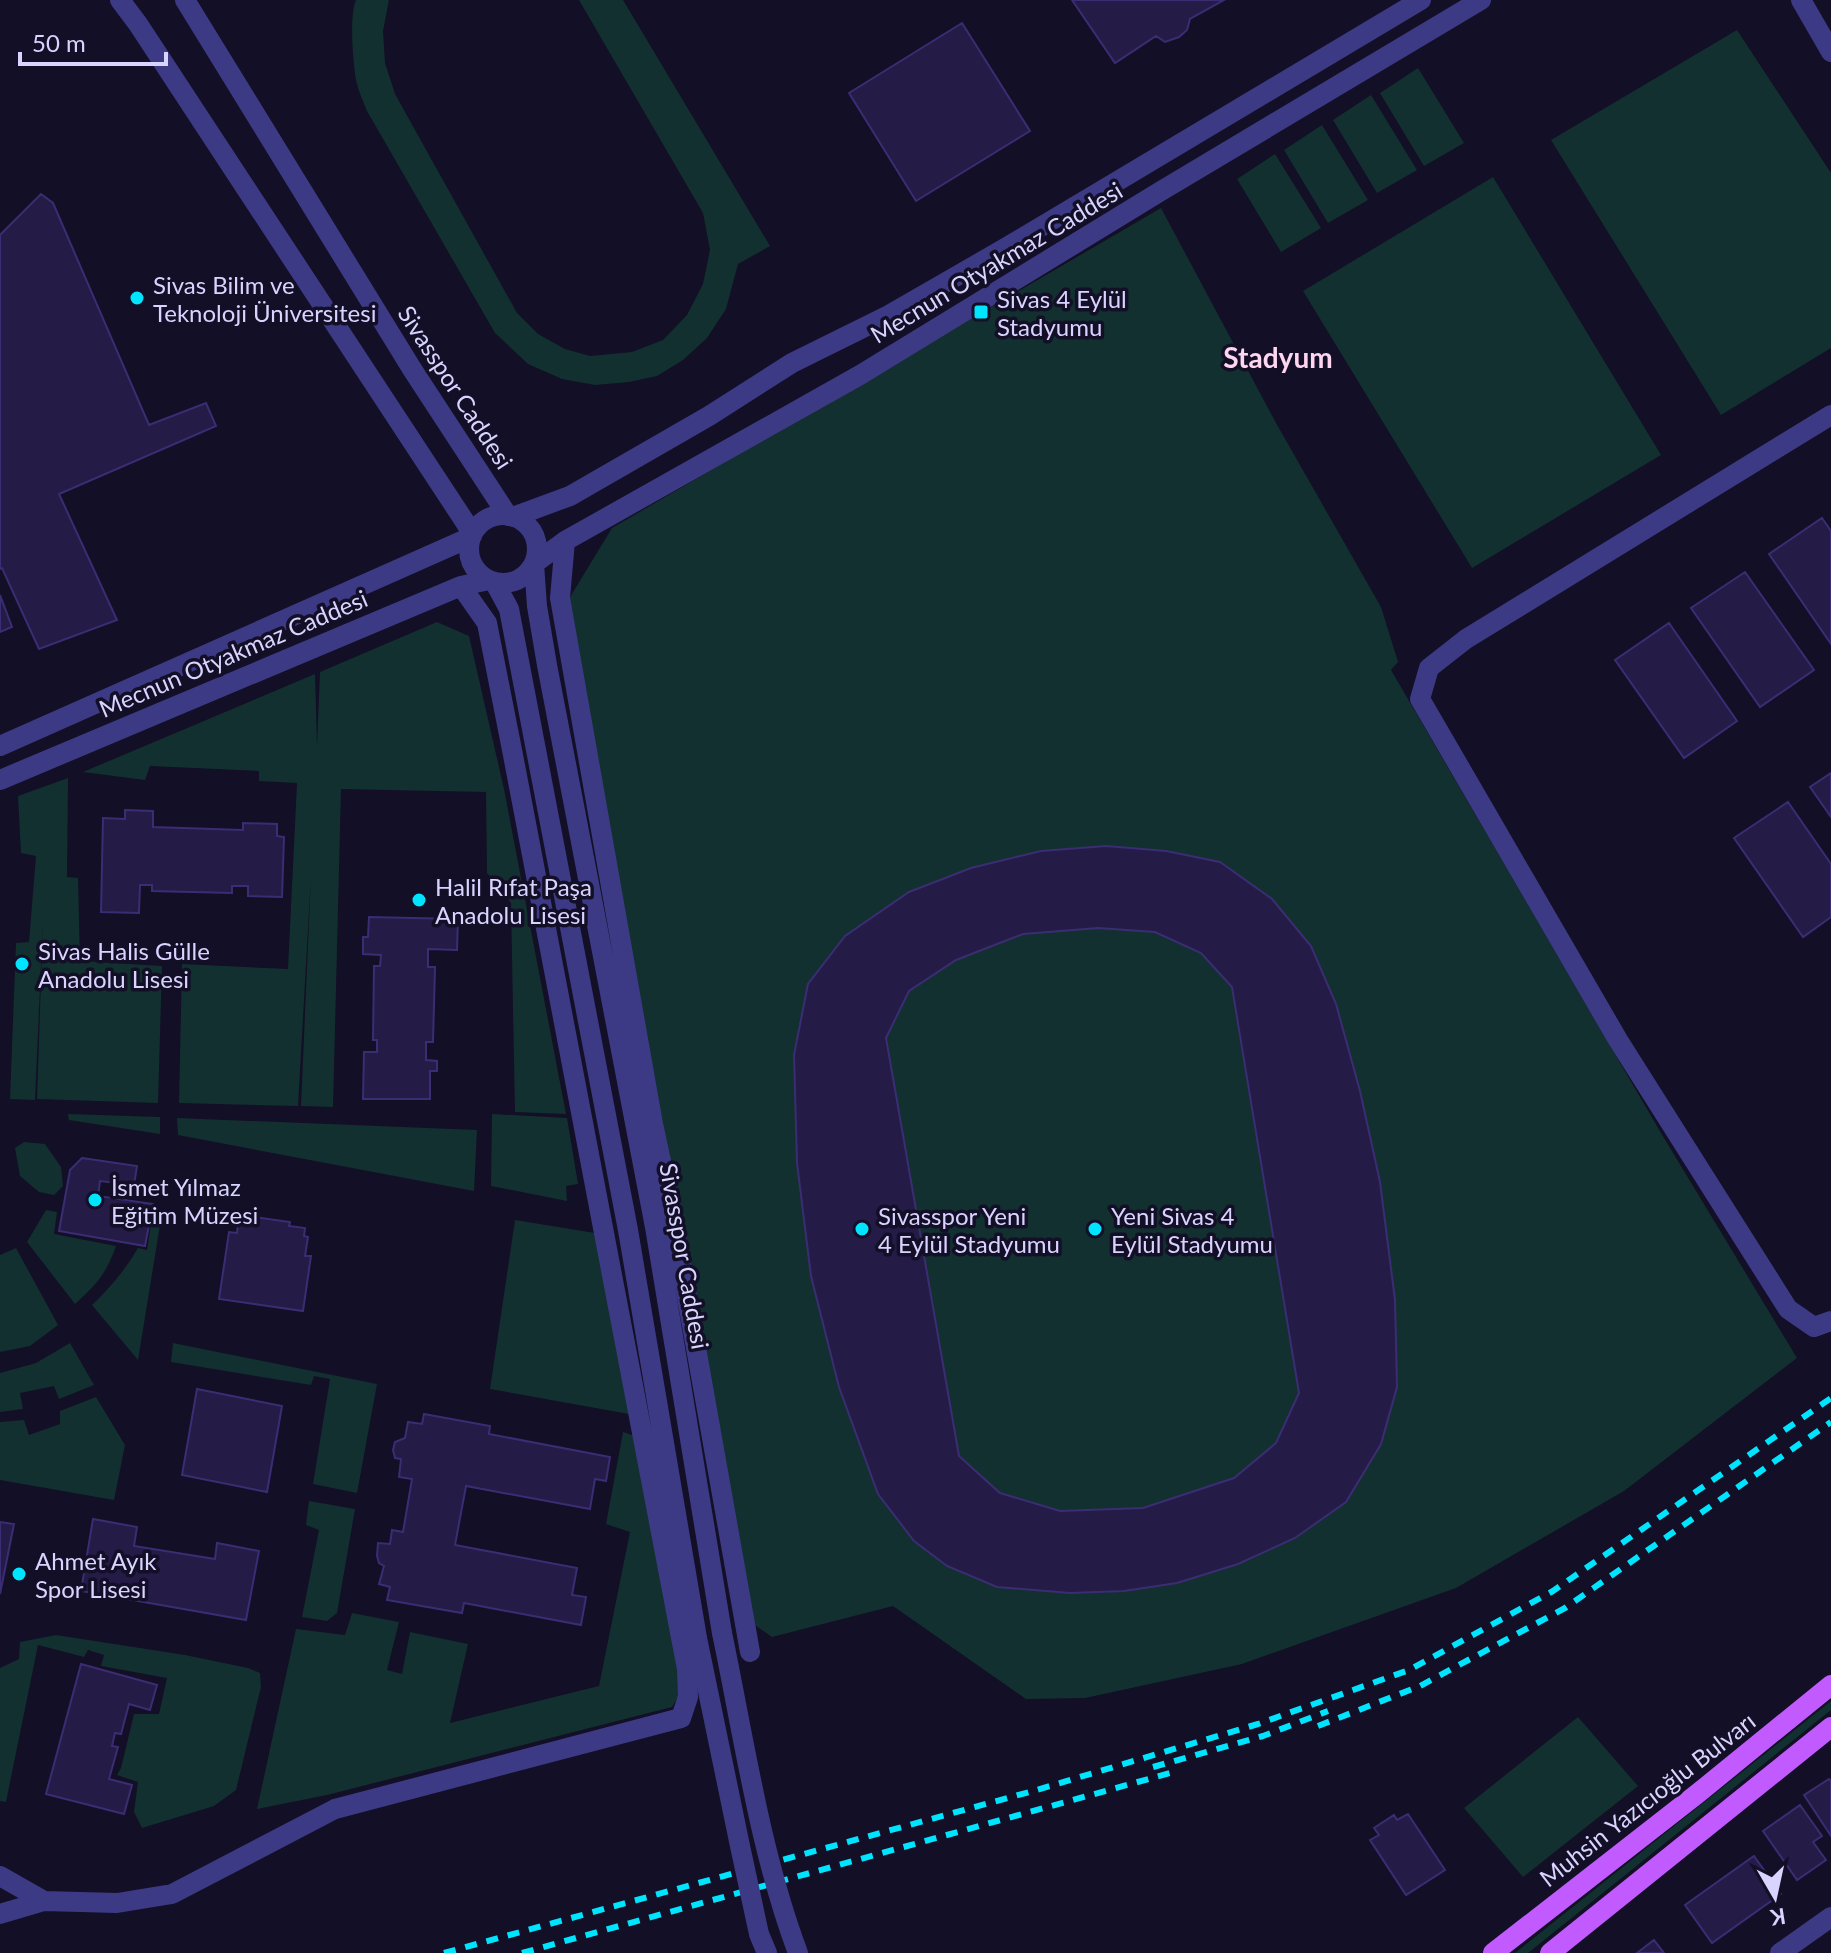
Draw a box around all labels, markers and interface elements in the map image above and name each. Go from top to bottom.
scale bar [20,16,166,66]
text: 50 m [32,28,86,57]
street label: Mecnun Otyakmaz Caddesi [865,175,1127,349]
place label: Sivas Bilim ve Teknoloji Üniversitesi [153,270,376,327]
place label: Sivas 4 Eylül Stadyumu [997,284,1127,341]
marker: Sivas Bilim ve Teknoloji Üniversitesi [128,289,146,307]
street label: Sivasspor Caddesi [392,300,520,474]
marker: Sivas 4 Eylül Stadyumu [972,303,990,321]
district label: Stadyum [1223,340,1333,374]
street label: Mecnun Otyakmaz Caddesi [94,583,372,723]
place label: Halil Rıfat Paşa Anadolu Lisesi [435,872,592,929]
marker: Halil Rıfat Paşa Anadolu Lisesi [410,891,428,909]
place label: Sivas Halis Gülle Anadolu Lisesi [38,936,210,993]
marker: Sivas Halis Gülle Anadolu Lisesi [13,955,31,973]
street label: Sivasspor Caddesi [654,1161,716,1351]
place label: İsmet Yılmaz Eğitim Müzesi [111,1172,258,1229]
marker: İsmet Yılmaz Eğitim Müzesi [86,1191,104,1209]
place label: Sivasspor Yeni 4 Eylül Stadyumu [878,1201,1060,1258]
place label: Yeni Sivas 4 Eylül Stadyumu [1111,1201,1273,1258]
marker: Sivasspor Yeni 4 Eylül Stadyumu [853,1220,871,1238]
marker: Yeni Sivas 4 Eylül Stadyumu [1086,1220,1104,1238]
place label: Ahmet Ayık Spor Lisesi [35,1546,157,1603]
marker: Ahmet Ayık Spor Lisesi [10,1565,28,1583]
street label: Muhsin Yazıcıoğlu Bulvarı [1533,1706,1761,1892]
north arrow [1735,1857,1815,1937]
text: K [1768,1903,1788,1932]

